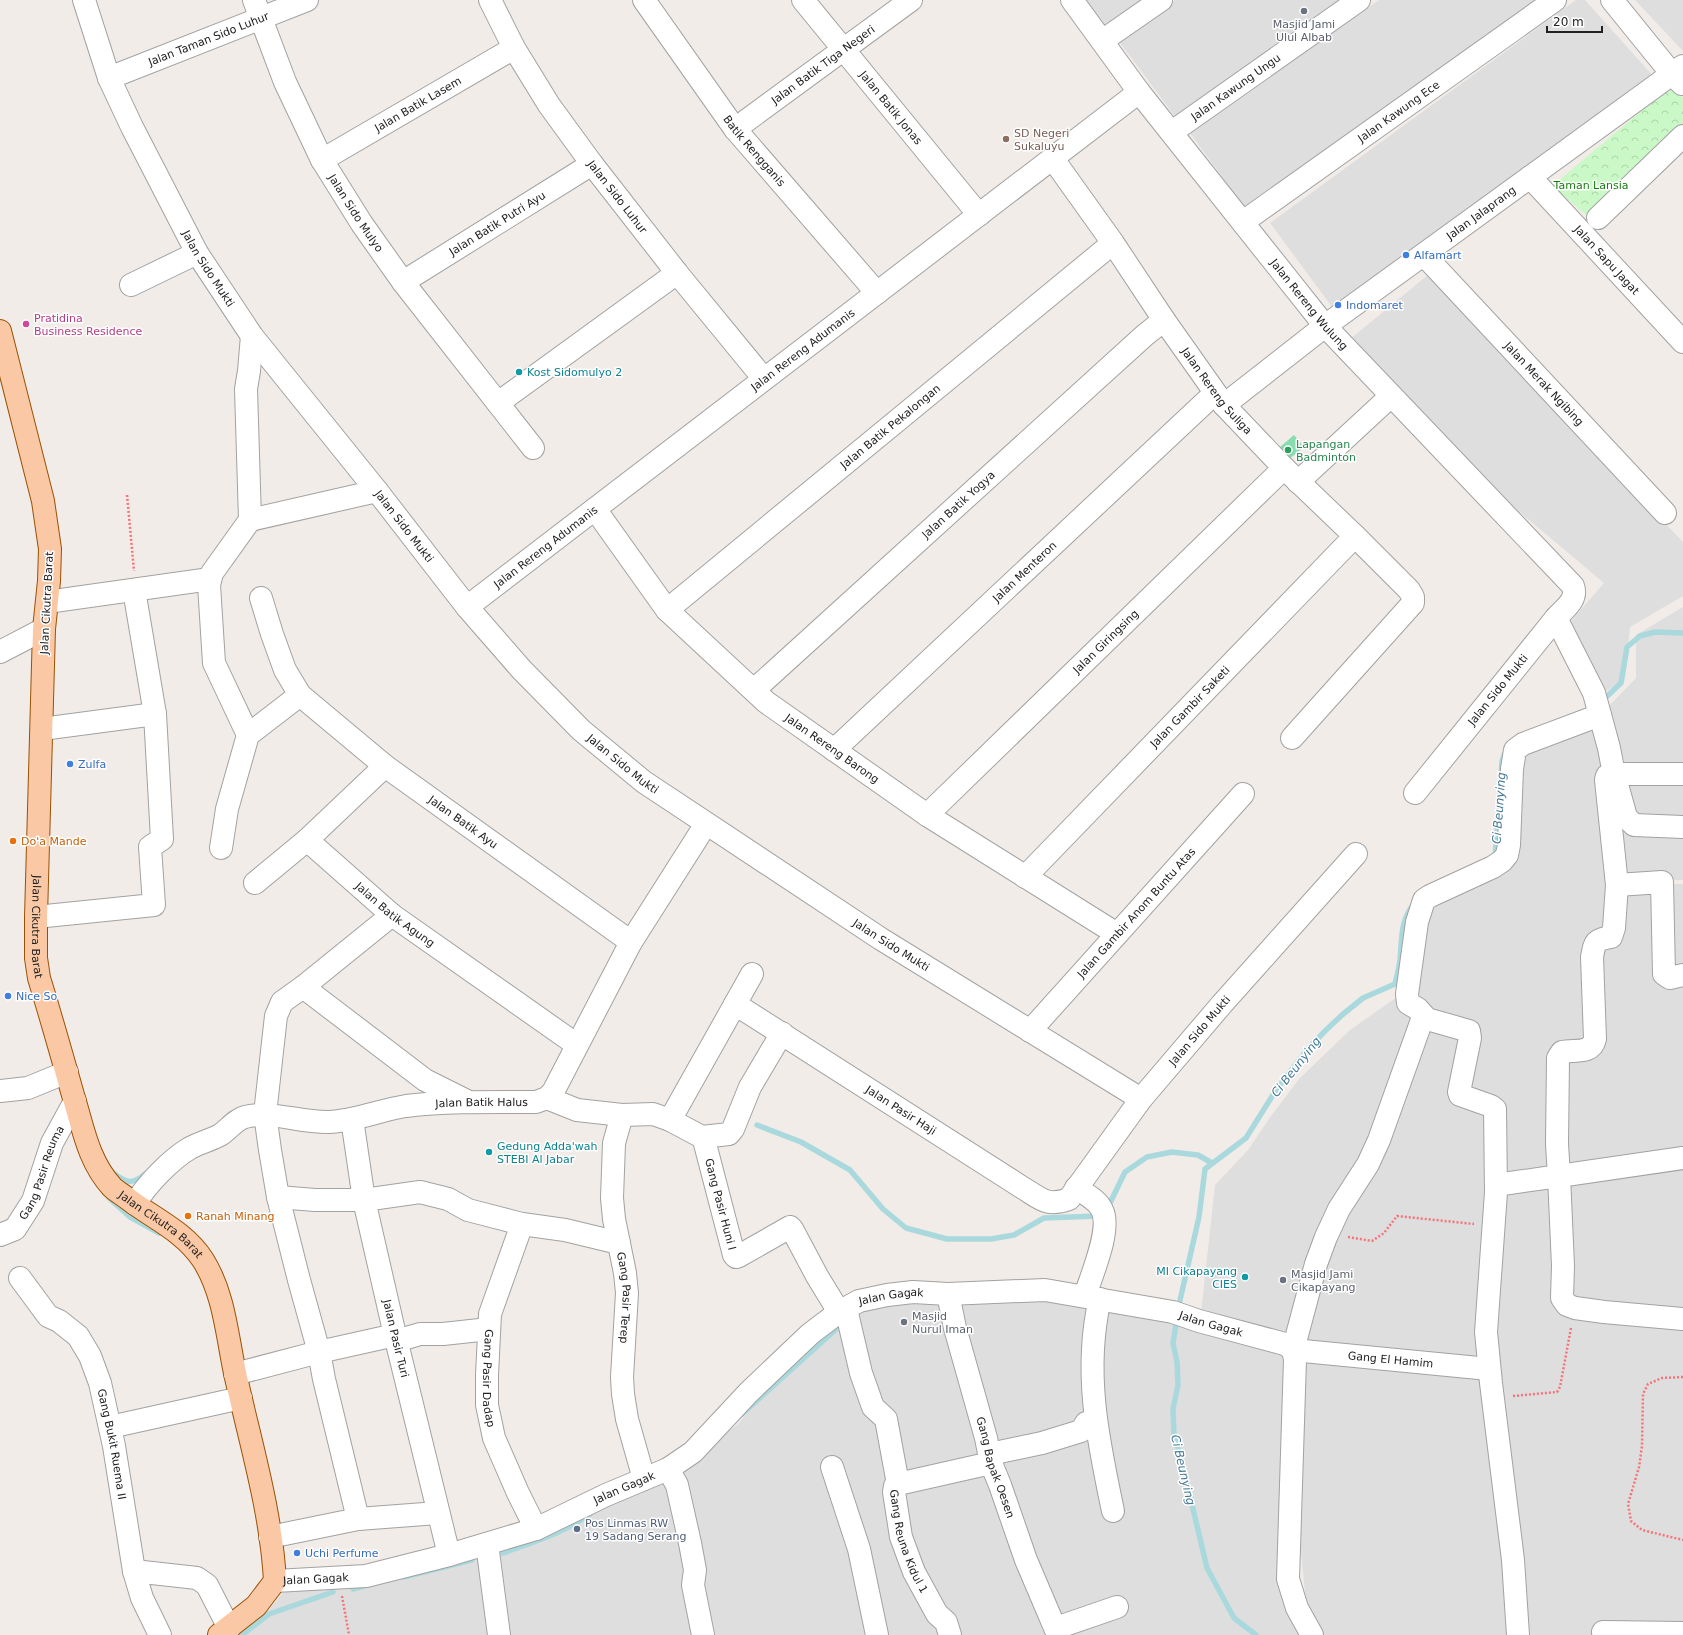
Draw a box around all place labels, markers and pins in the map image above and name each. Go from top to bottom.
marker: Masjid Jami Ulul Albab [1299,6,1309,16]
place label: Masjid Jami Ulul Albab [1273,18,1335,44]
place label: SD Negeri Sukaluyu [1014,127,1069,153]
marker: SD Negeri Sukaluyu [1001,134,1011,144]
place label: Alfamart [1414,249,1462,262]
marker: Alfamart [1401,250,1411,260]
place label: Indomaret [1346,299,1403,312]
marker: Indomaret [1333,300,1343,310]
place label: Pratidina Business Residence [34,312,142,338]
marker: Pratidina Business Residence [21,319,31,329]
place label: Kost Sidomulyo 2 [527,366,622,379]
marker: Kost Sidomulyo 2 [514,367,524,377]
place label: Lapangan Badminton [1296,438,1356,464]
marker: Lapangan Badminton [1283,445,1293,455]
place label: Zulfa [78,758,106,771]
marker: Zulfa [65,759,75,769]
place label: Do'a Mande [21,835,87,848]
marker: Do'a Mande [8,836,18,846]
place label: Nice So [16,990,58,1003]
marker: Nice So [3,991,13,1001]
place label: Gedung Adda'wah STEBI Al Jabar [497,1140,597,1166]
marker: Gedung Adda'wah STEBI Al Jabar [484,1147,494,1157]
place label: Ranah Minang [196,1210,275,1223]
marker: Ranah Minang [183,1211,193,1221]
place label: MI Cikapayang CIES [1156,1265,1237,1291]
place label: Masjid Jami Cikapayang [1291,1268,1356,1294]
marker: MI Cikapayang CIES [1240,1272,1250,1282]
marker: Masjid Jami Cikapayang [1278,1275,1288,1285]
place label: Masjid Nurul Iman [912,1310,973,1336]
marker: Masjid Nurul Iman [899,1317,909,1327]
place label: Pos Linmas RW 19 Sadang Serang [585,1517,686,1543]
marker: Pos Linmas RW 19 Sadang Serang [572,1524,582,1534]
place label: Uchi Perfume [305,1547,379,1560]
marker: Uchi Perfume [292,1548,302,1558]

